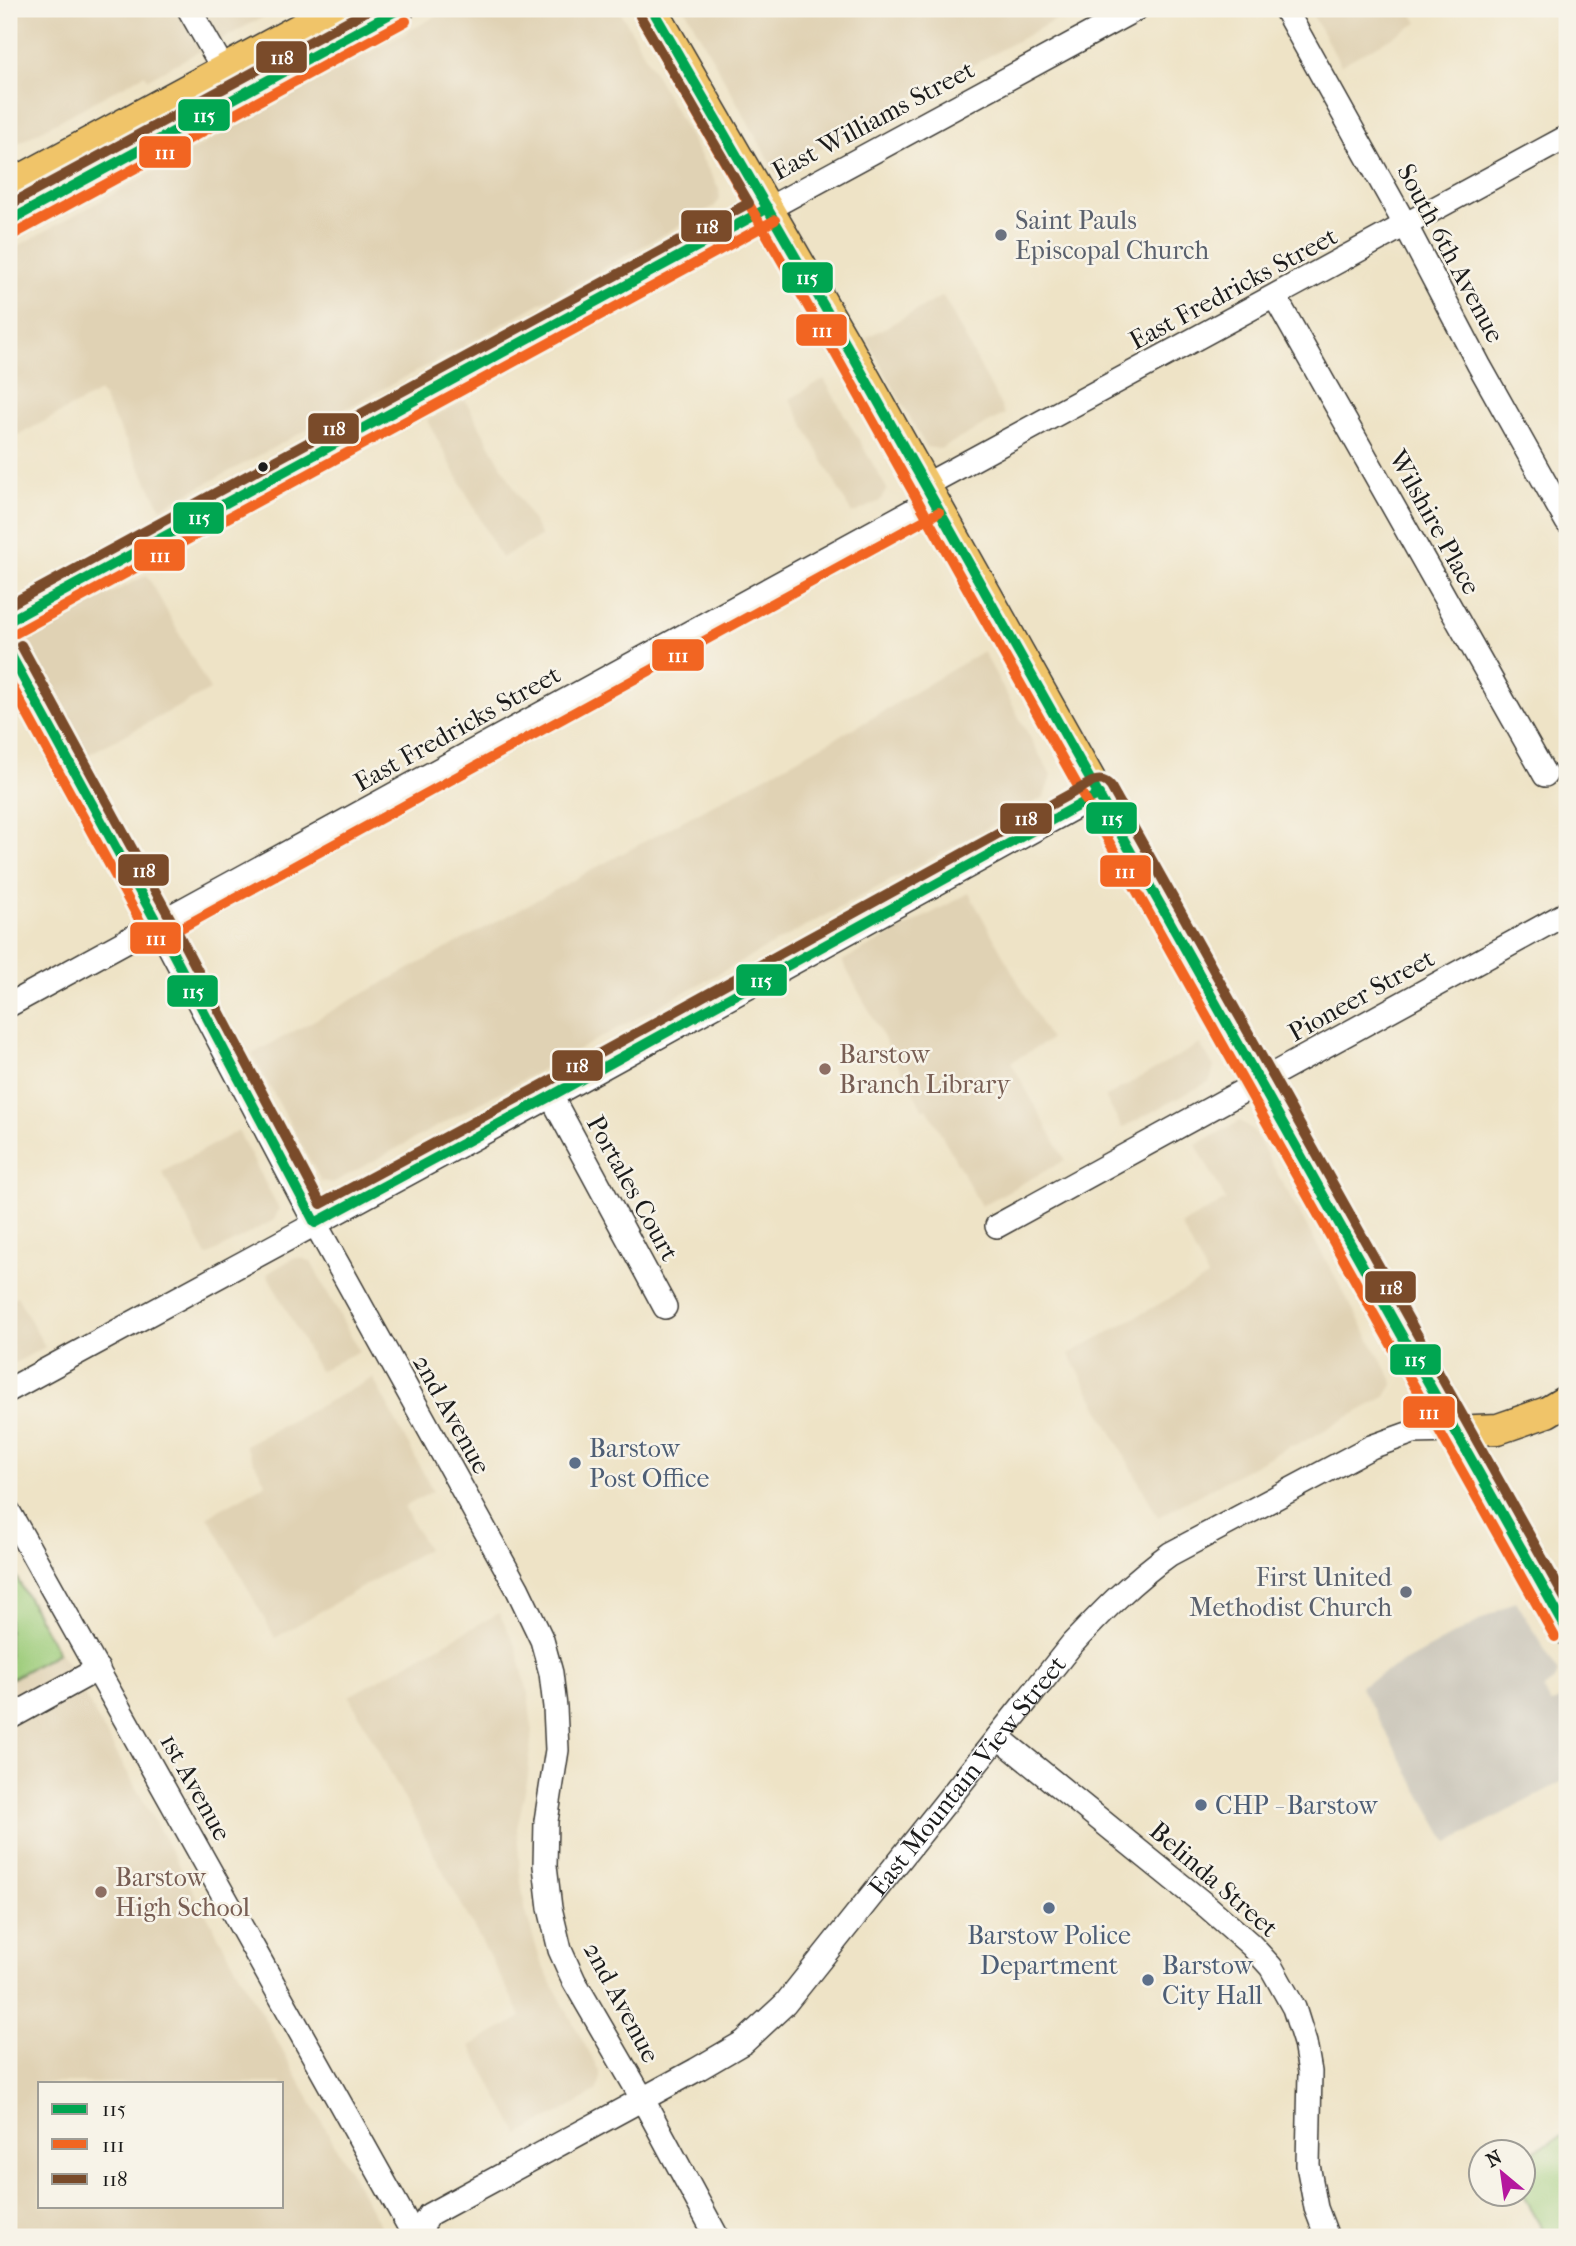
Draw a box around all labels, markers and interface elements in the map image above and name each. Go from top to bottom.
line badge: 118 [255,40,308,74]
text: 118 [270,47,294,69]
street label: East Williams Street [767,54,980,187]
line badge: 115 [177,98,231,132]
text: 115 [193,105,215,127]
line badge: 111 [138,135,192,169]
text: 111 [155,142,175,164]
street label: South 6th Avenue [1390,159,1511,348]
place label: Saint Pauls Episcopal Church [1015,205,1209,266]
line badge: 118 [680,209,733,243]
text: 118 [695,216,719,238]
street label: East Fredricks Street [1124,220,1343,356]
marker: Saint Pauls Episcopal Church [993,227,1009,243]
line badge: 115 [781,261,834,294]
text: 115 [796,267,818,289]
line badge: 111 [795,313,848,347]
text: 111 [812,320,832,342]
line badge: 118 [307,412,360,445]
text: 118 [322,418,346,440]
street label: Wilshire Place [1382,444,1487,600]
unlabelled marker [256,460,270,474]
line badge: 115 [172,501,225,535]
text: 115 [188,507,210,529]
line badge: 111 [133,538,186,572]
text: 111 [150,545,170,567]
line badge: 111 [651,638,705,672]
text: 111 [668,645,688,667]
street label: East Fredricks Street [349,658,567,798]
line badge: 115 [1085,801,1138,835]
line badge: 118 [999,802,1053,835]
text: 118 [1014,808,1038,830]
text: 115 [1101,808,1123,830]
line badge: 118 [117,853,170,887]
line badge: 111 [1099,854,1152,888]
text: 118 [132,860,156,882]
text: 111 [1115,861,1135,883]
line badge: 111 [129,921,182,955]
text: 111 [146,928,166,950]
street label: Pioneer Street [1283,942,1440,1048]
line badge: 115 [735,963,788,997]
text: 115 [750,970,772,992]
line badge: 115 [166,974,219,1008]
text: 115 [182,981,204,1003]
place label: Barstow Branch Library [839,1039,1011,1100]
line badge: 118 [551,1049,604,1082]
text: 118 [565,1055,589,1077]
marker: Barstow Branch Library [817,1061,833,1077]
street label: Portales Court [580,1110,686,1267]
line badge: 118 [1364,1270,1417,1304]
text: 118 [1379,1277,1403,1299]
line badge: 115 [1389,1343,1442,1376]
street label: 2nd Avenue [406,1349,497,1480]
text: 115 [1404,1349,1426,1371]
line badge: 111 [1402,1395,1456,1429]
text: 111 [1419,1402,1439,1424]
place label: Barstow Post Office [589,1433,710,1494]
marker: Barstow Post Office [567,1455,583,1471]
place label: First United Methodist Church [1189,1562,1393,1623]
marker: First United Methodist Church [1398,1584,1414,1600]
street label: East Mountain View Street [862,1649,1073,1902]
street label: 1st Avenue [153,1728,238,1846]
place label: CHP - Barstow [1215,1790,1378,1821]
marker: CHP - Barstow [1193,1797,1209,1813]
street label: Belinda Street [1143,1815,1285,1944]
place label: Barstow High School [115,1862,250,1923]
marker: Barstow High School [93,1884,109,1900]
marker: Barstow Police Department [1041,1900,1057,1916]
place label: Barstow Police Department [967,1920,1131,1981]
street label: 2nd Avenue [577,1937,666,2068]
place label: Barstow City Hall [1162,1950,1263,2011]
marker: Barstow City Hall [1140,1972,1156,1988]
legend [38,2082,284,2208]
text: 115 [102,2097,126,2121]
text: 111 [102,2133,125,2157]
north arrow [1468,2138,1538,2208]
text: N [1483,2146,1506,2172]
text: 118 [102,2167,128,2191]

